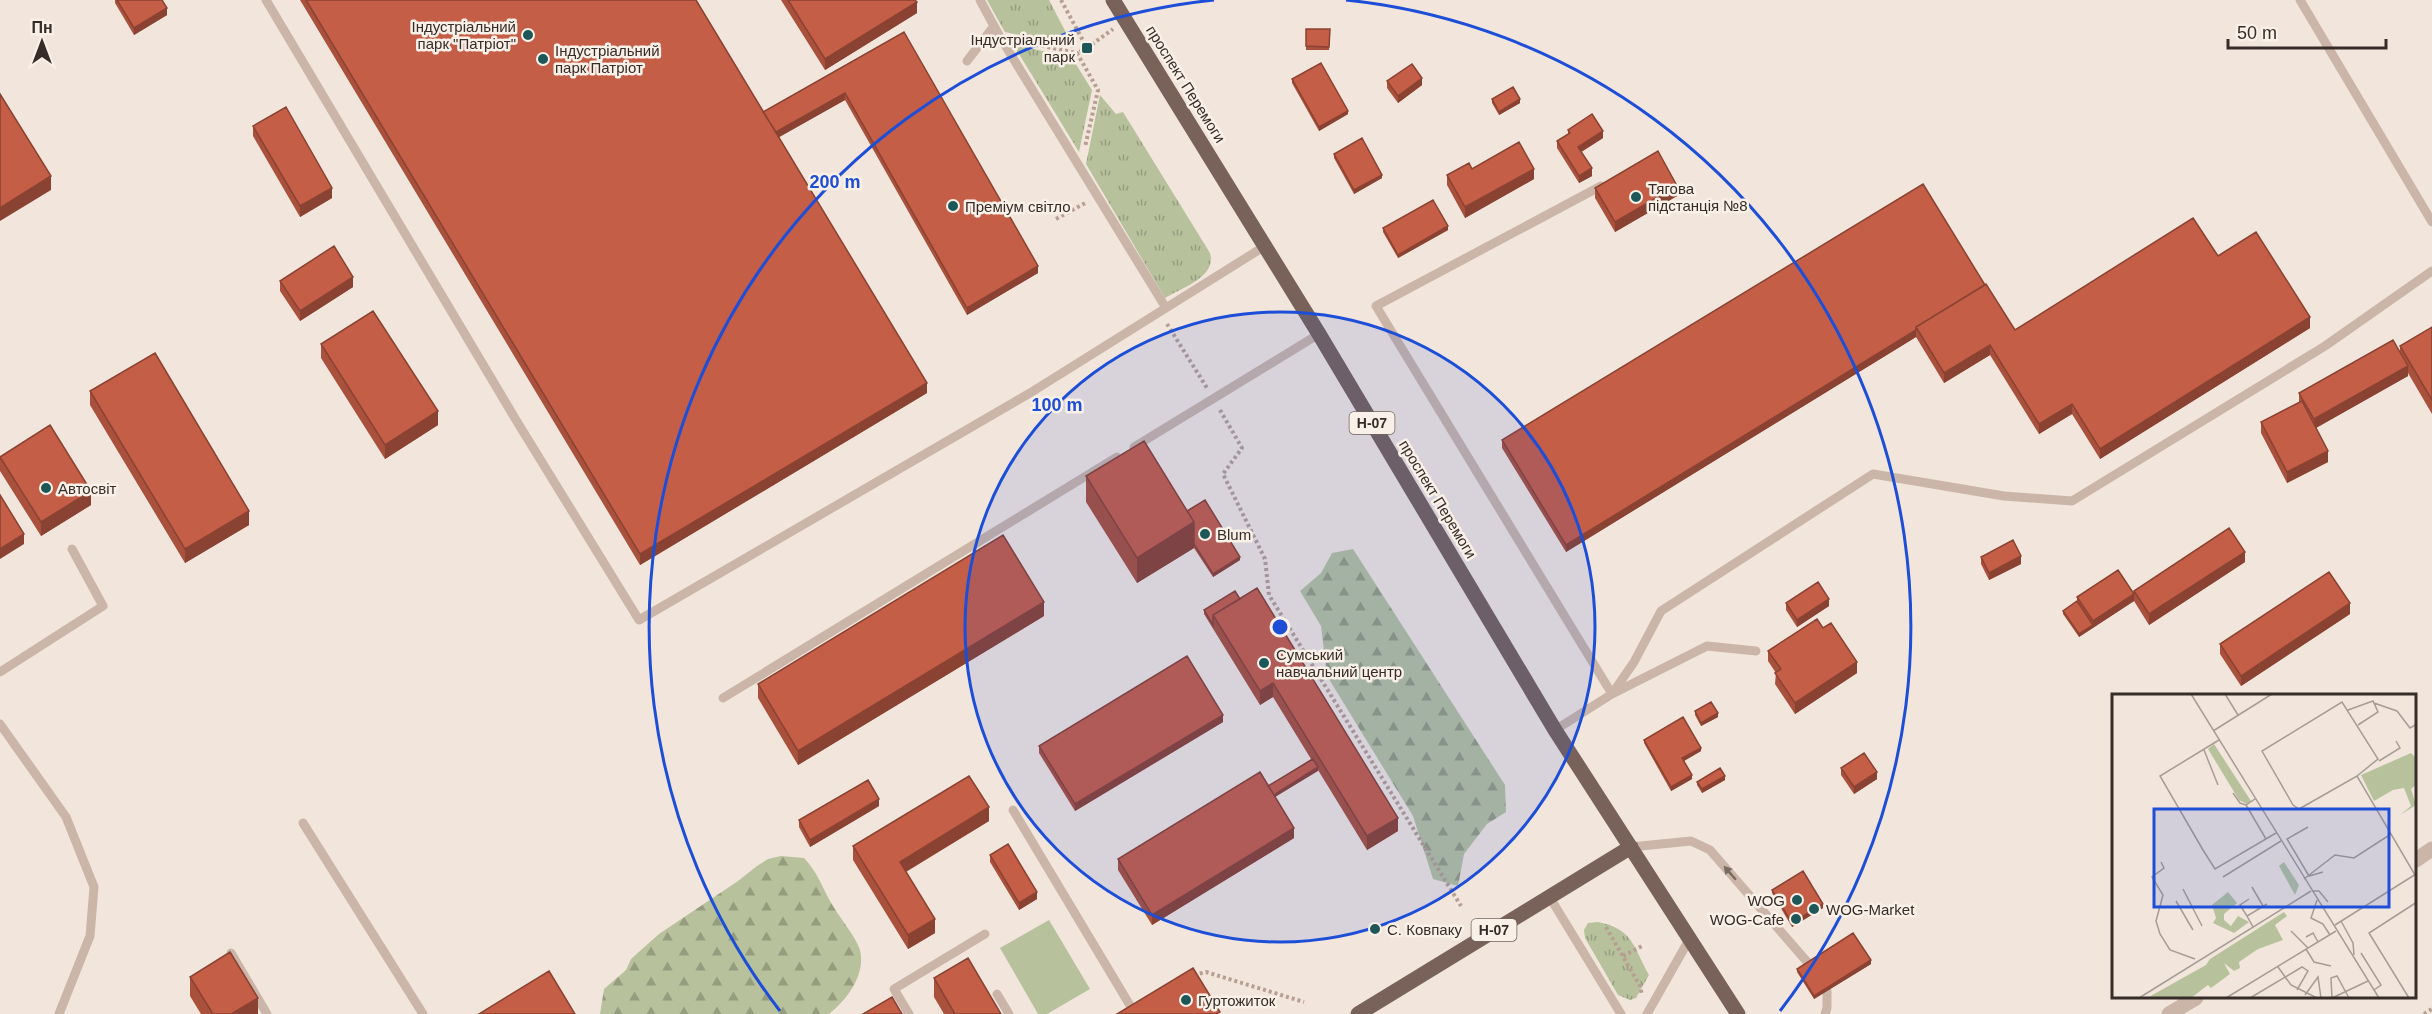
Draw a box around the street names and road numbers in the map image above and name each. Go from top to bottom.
street label: проспект Перемоги [1143,22,1229,146]
road number: Н-07 [1350,412,1394,434]
street label: проспект Перемоги [1396,437,1480,561]
road number: Н-07 [1472,919,1516,941]

